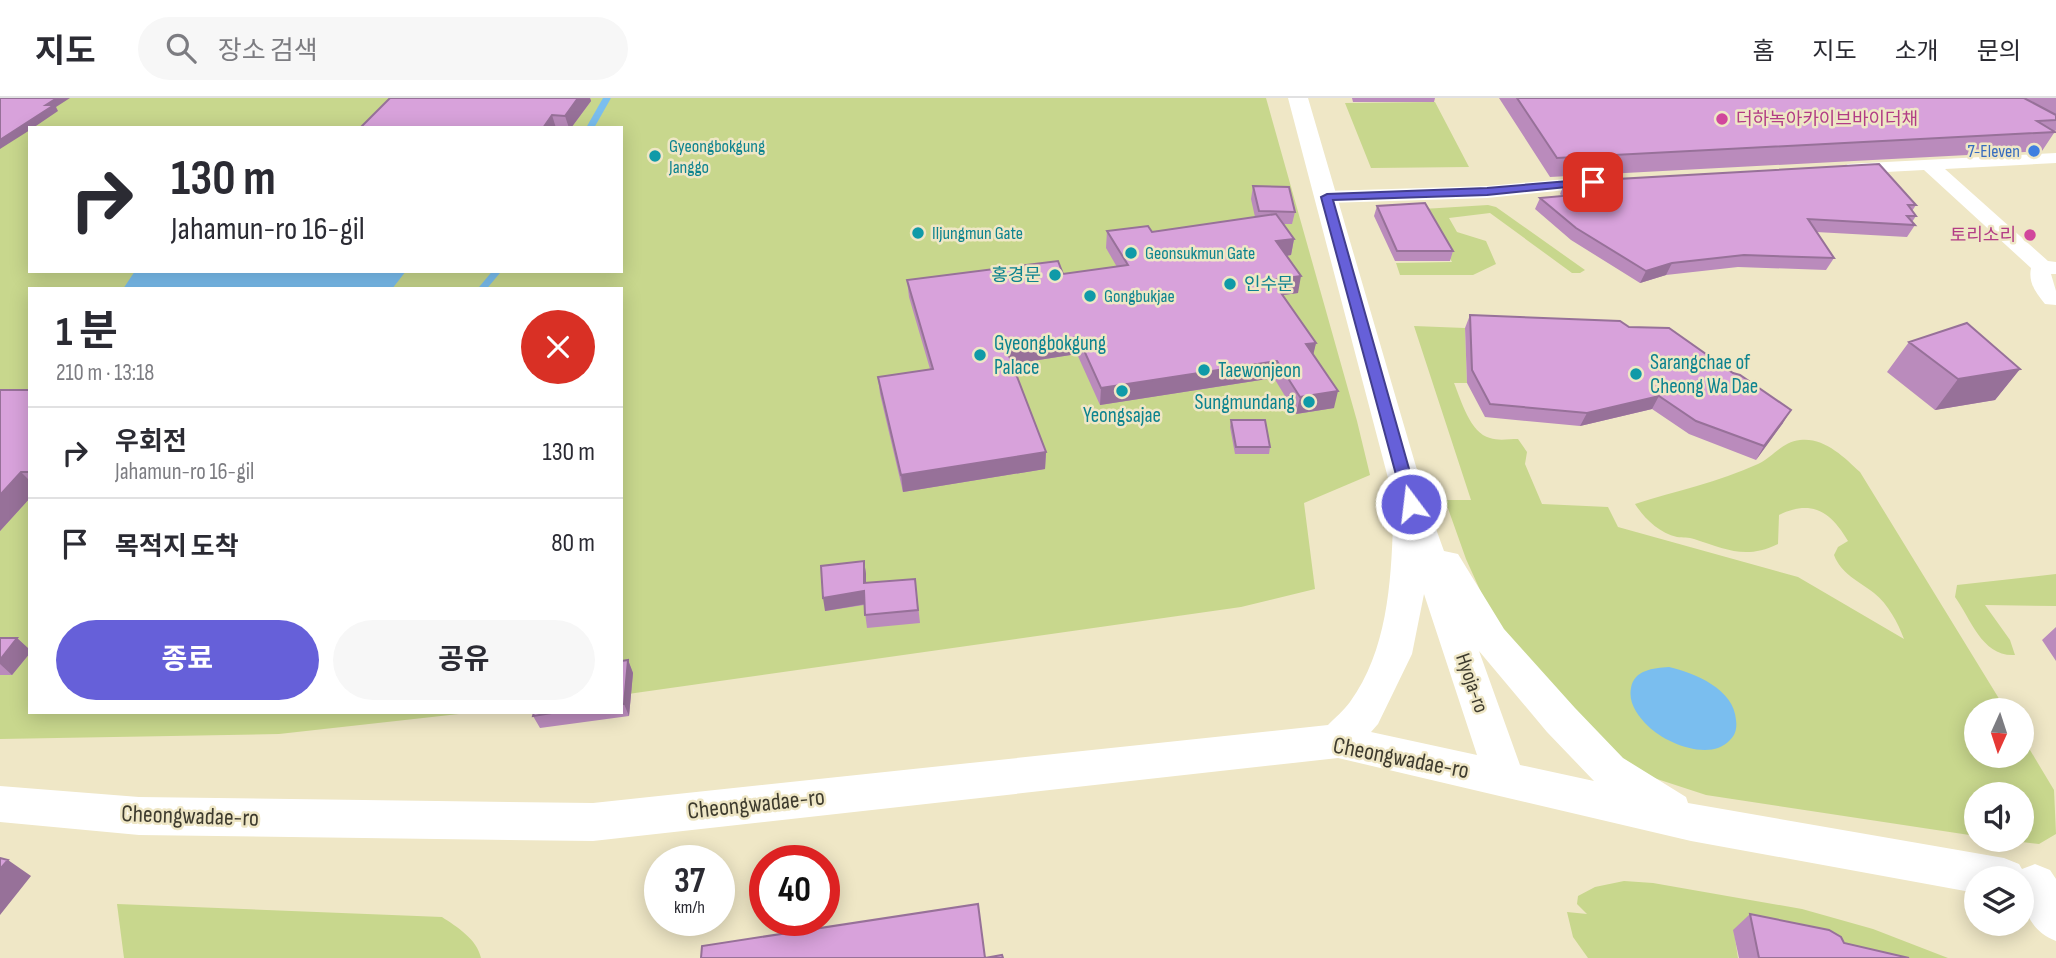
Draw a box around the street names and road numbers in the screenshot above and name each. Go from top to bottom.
street label: Hyoja-ro [1450,650,1494,716]
street label: Cheongwadae-ro [1331,731,1471,785]
street label: Cheongwadae-ro [686,782,826,826]
street label: Cheongwadae-ro [121,799,259,833]

